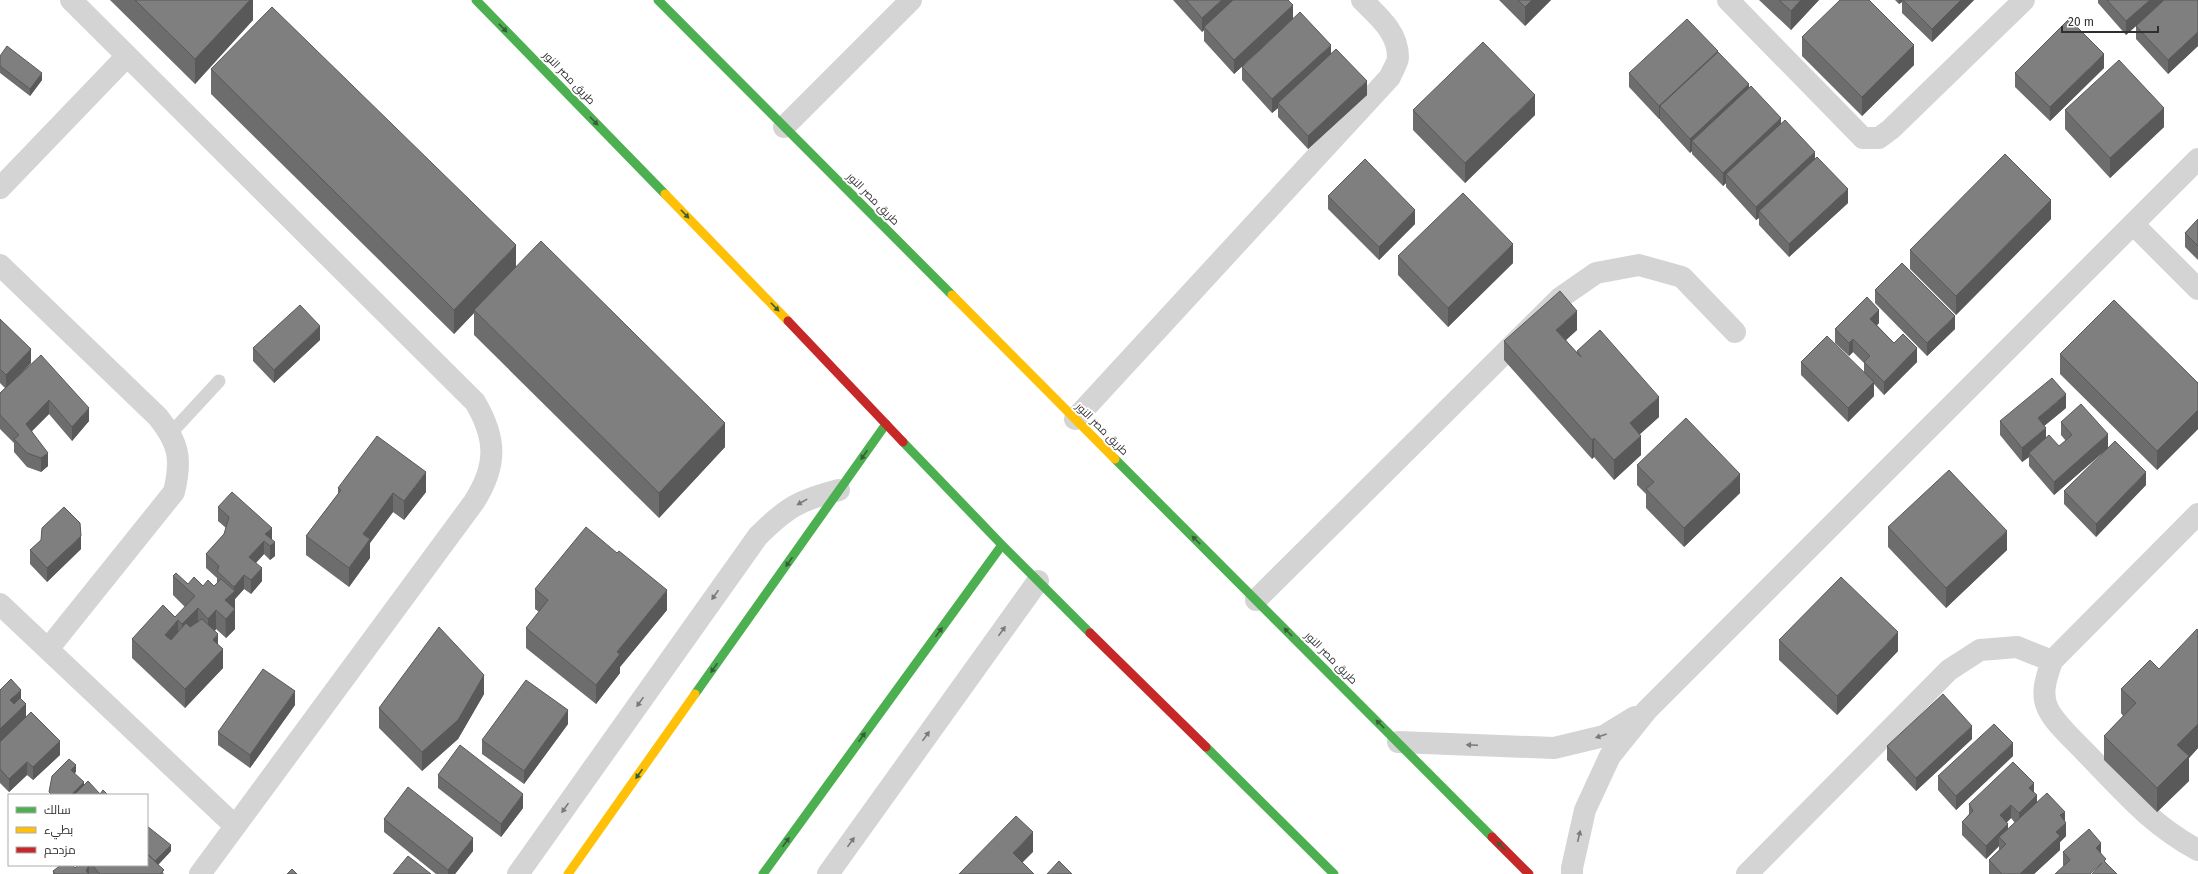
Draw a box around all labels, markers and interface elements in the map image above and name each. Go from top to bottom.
scale bar [2062,8,2158,34]
text: 20 m [2068,15,2094,29]
one-way arrow [498,23,508,33]
street label: طريق مصر النور [540,48,598,107]
one-way arrow [589,116,599,126]
street label: طريق مصر النور [843,169,902,228]
one-way arrow [680,209,690,219]
one-way arrow [770,303,779,312]
street label: طريق مصر النور [1072,399,1131,458]
one-way arrow [860,450,868,461]
one-way arrow [796,498,808,505]
one-way arrow [1192,535,1201,545]
one-way arrow [785,556,793,567]
one-way arrow [711,590,719,601]
one-way arrow [998,625,1006,636]
one-way arrow [935,627,943,637]
one-way arrow [1283,627,1293,637]
street label: طريق مصر النور [1301,628,1360,687]
one-way arrow [710,663,718,673]
one-way arrow [636,696,644,707]
one-way arrow [1375,719,1385,729]
one-way arrow [922,731,930,742]
one-way arrow [858,732,866,743]
one-way arrow [1594,733,1606,739]
one-way arrow [1466,742,1478,749]
one-way arrow [635,769,643,779]
legend [8,794,148,866]
text: سالك [44,803,71,817]
one-way arrow [561,803,569,813]
text: بطيء [44,823,73,840]
one-way arrow [1576,830,1582,842]
one-way arrow [782,837,790,848]
one-way arrow [847,837,855,848]
one-way arrow [1496,841,1506,851]
text: مزدحم [44,843,76,858]

